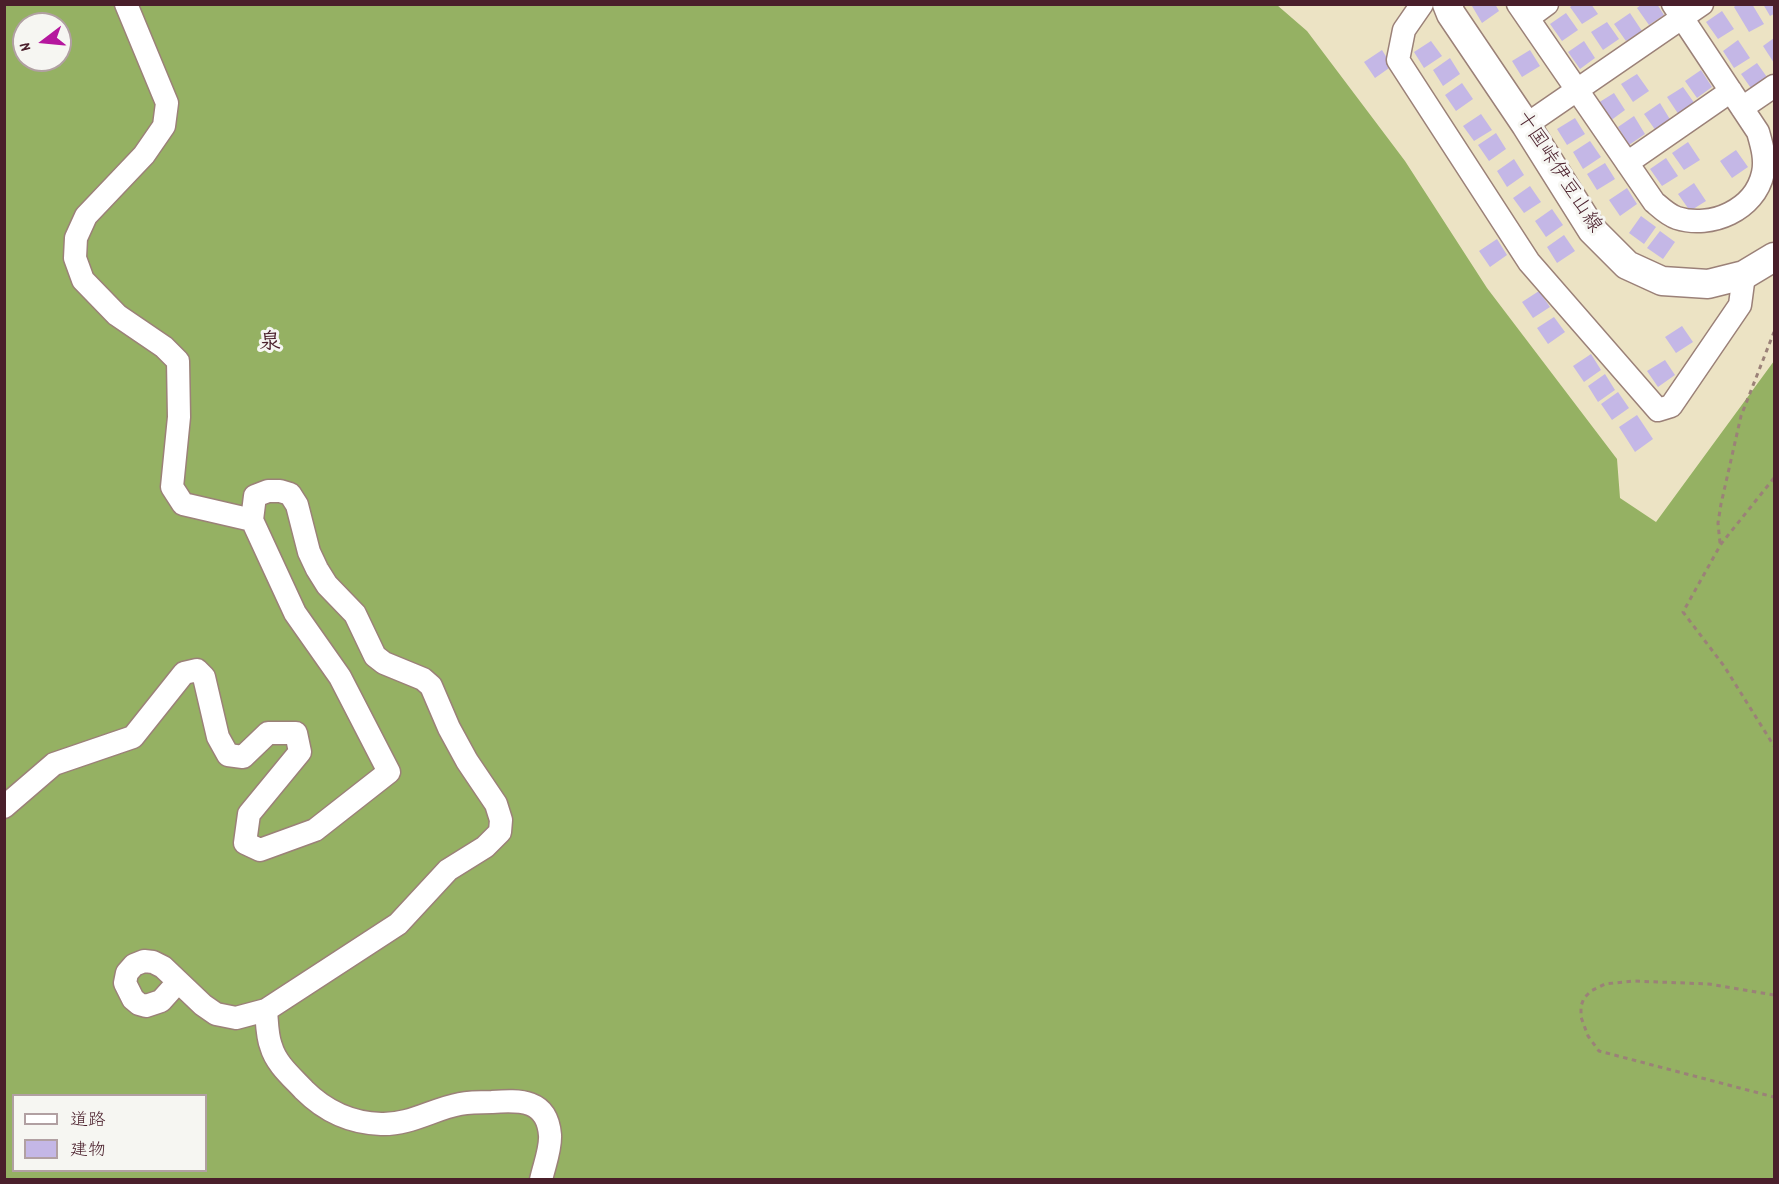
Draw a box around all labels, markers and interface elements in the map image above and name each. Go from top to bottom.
north arrow [12,12,72,72]
text: N [14,40,38,54]
street label: 十国峠伊豆山線 [1509,108,1605,238]
district label: 泉 [259,332,281,358]
legend [12,1094,207,1172]
text: 道路 [70,1109,106,1134]
text: 建物 [70,1139,106,1164]

